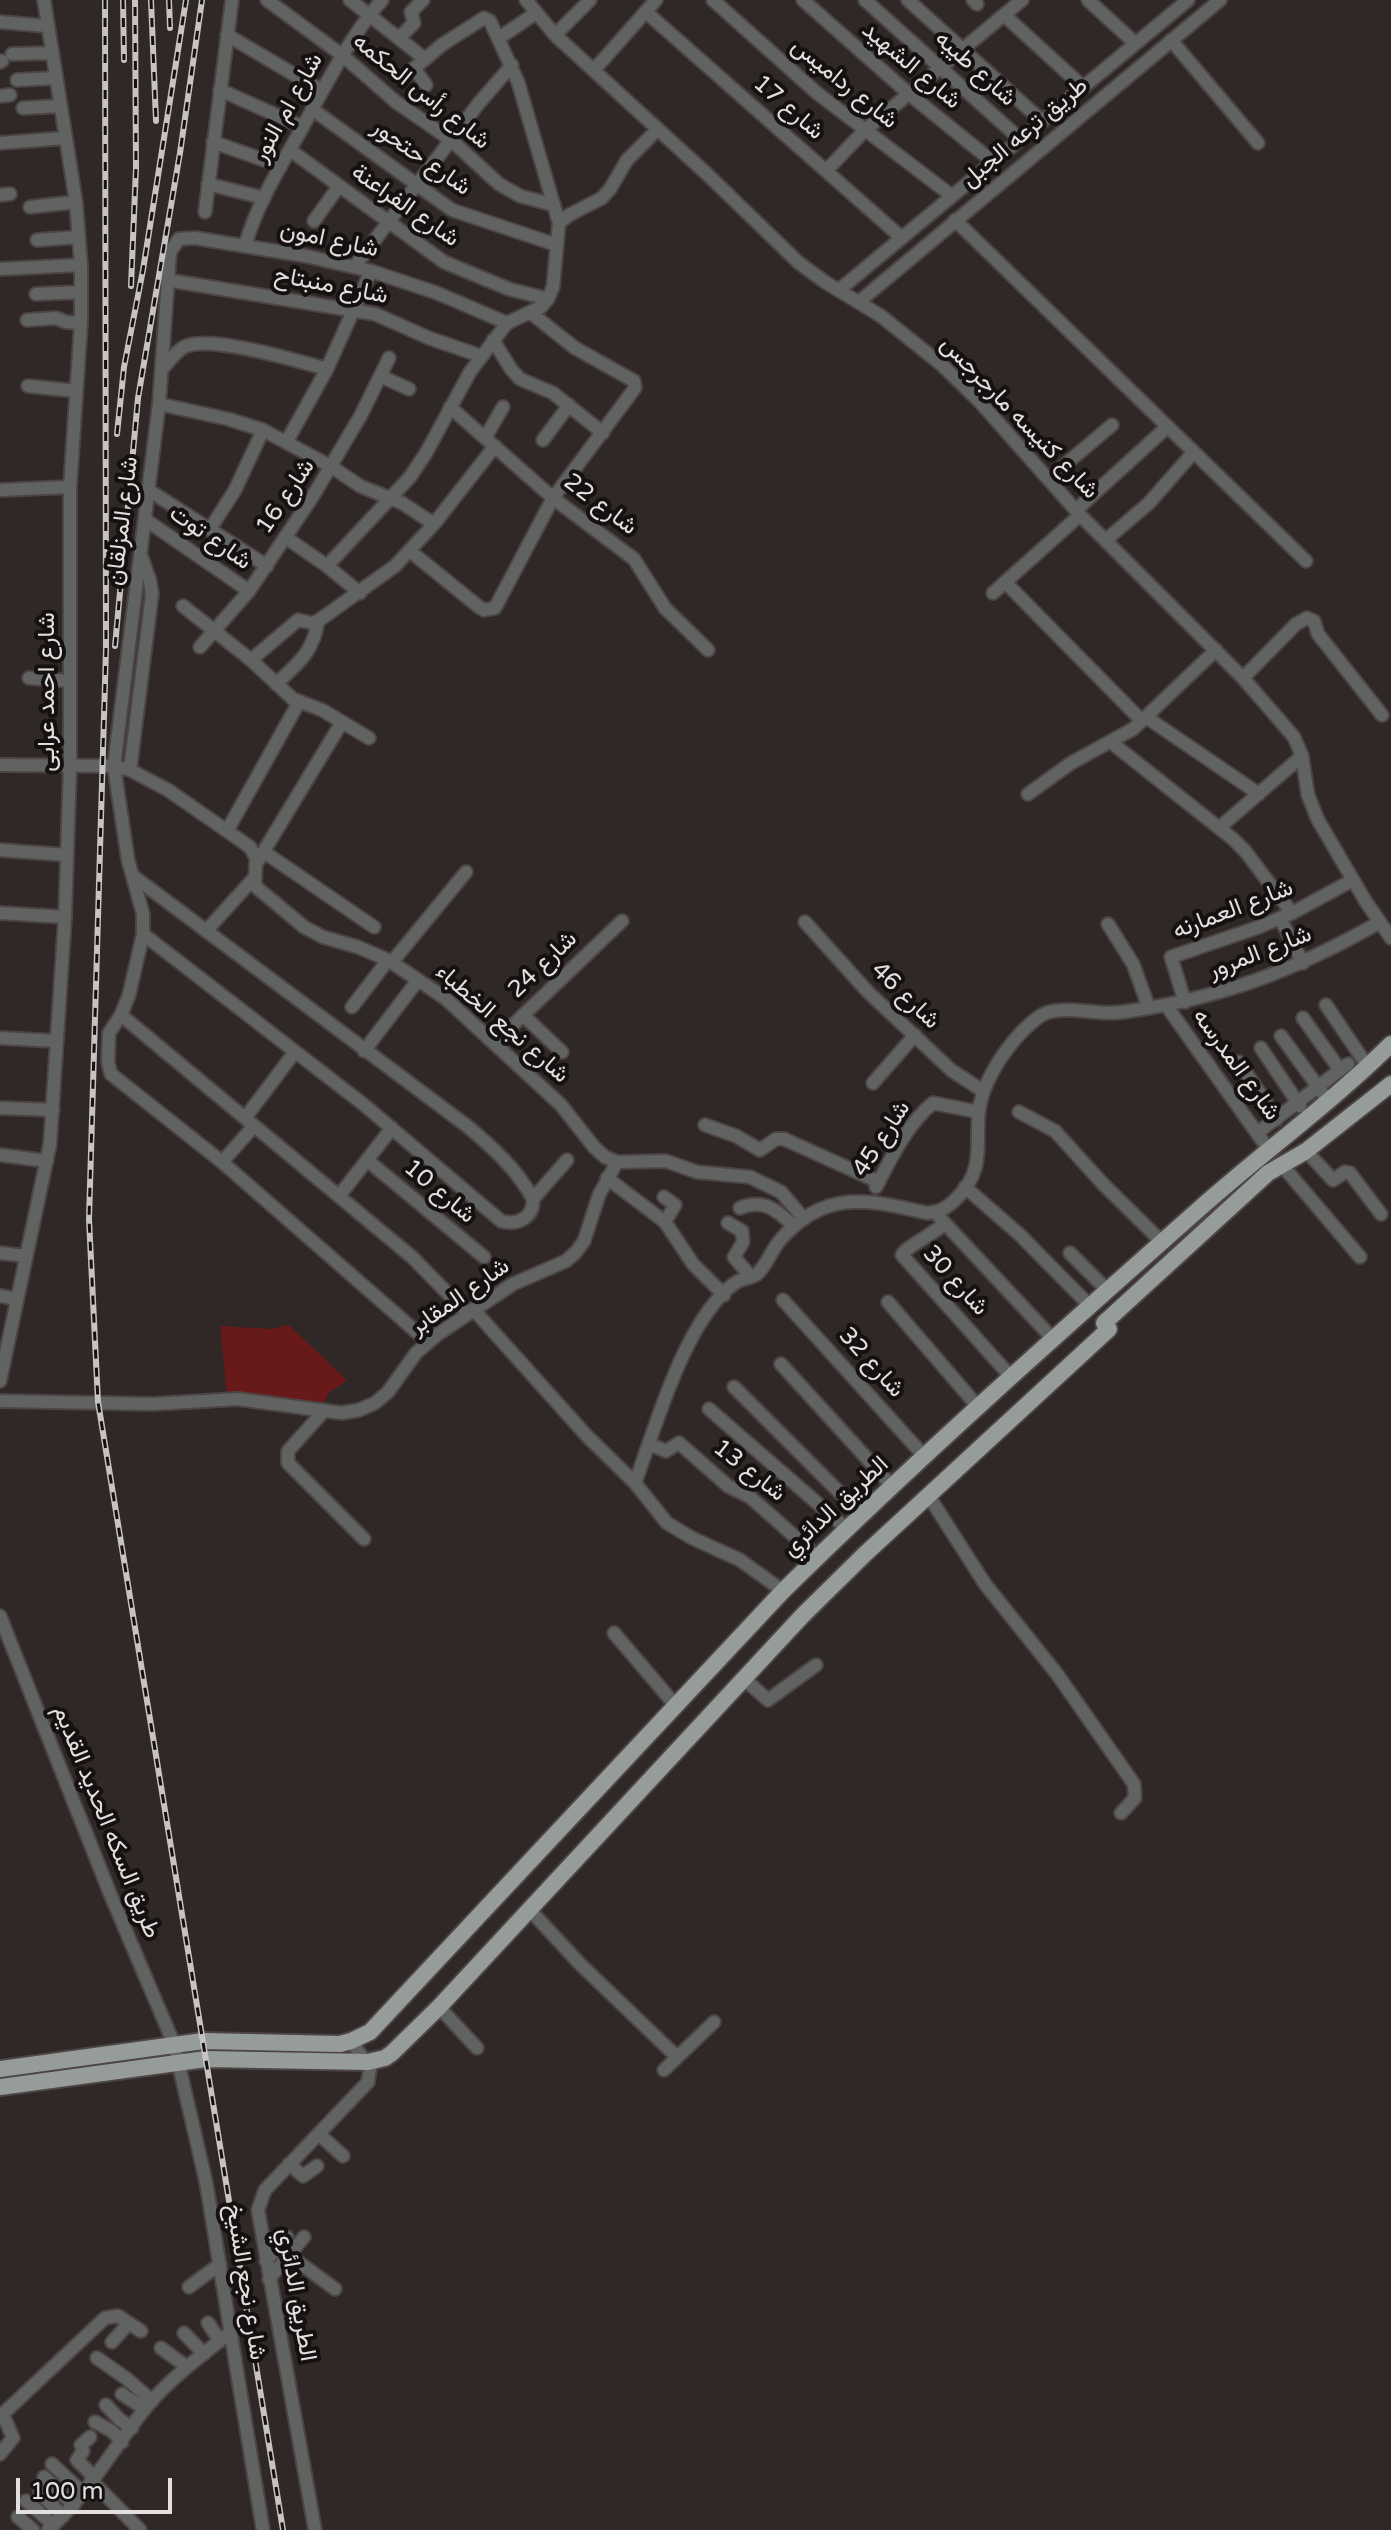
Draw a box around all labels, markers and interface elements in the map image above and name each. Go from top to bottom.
street label: شارع الشهيد [856,16,966,116]
street label: شارع طيبه [928,25,1022,113]
street label: شارع رأس الحكمه [346,28,496,156]
street label: شارع رداميس [785,32,903,136]
street label: شارع ام النور [246,49,330,167]
street label: شارع 17 [747,69,829,147]
street label: طريق ترعه الجبل [956,72,1094,194]
street label: شارع حتحور [366,113,476,203]
street label: شارع الفراعنة [345,158,465,254]
street label: شارع امون [277,216,381,264]
street label: شارع منبتاح [272,261,390,311]
street label: شارع كنيسه مارجرجس [934,330,1104,506]
street label: شارع 16 [250,454,322,540]
street label: شارع المزلقان [101,455,145,587]
street label: شارع 22 [558,468,642,542]
street label: شارع توت [163,499,257,577]
street label: شارع احمد عرابى [34,612,62,772]
street label: شارع العمارنه [1169,874,1297,946]
street label: شارع المرور [1204,920,1316,986]
street label: شارع 24 [503,925,583,1005]
street label: شارع 46 [865,956,945,1036]
street label: شارع نجع الخطباء [429,958,575,1090]
street label: شارع المدرسه [1186,1003,1286,1127]
street label: شارع 45 [847,1096,917,1182]
street label: شارع 10 [397,1154,481,1230]
street label: شارع 30 [916,1240,994,1322]
street label: شارع المقابر [405,1252,515,1342]
street label: شارع 32 [832,1322,910,1404]
street label: شارع 13 [707,1434,791,1508]
street label: الطريق الدائري [777,1451,895,1563]
street label: طريق السكه الحديد القديم [46,1701,166,1943]
street label: شارع نجع الشيخ [218,2202,272,2362]
street label: الطريق الدائري [270,2226,322,2364]
scale bar [20,2462,176,2512]
text: 100 m [30,2477,104,2506]

